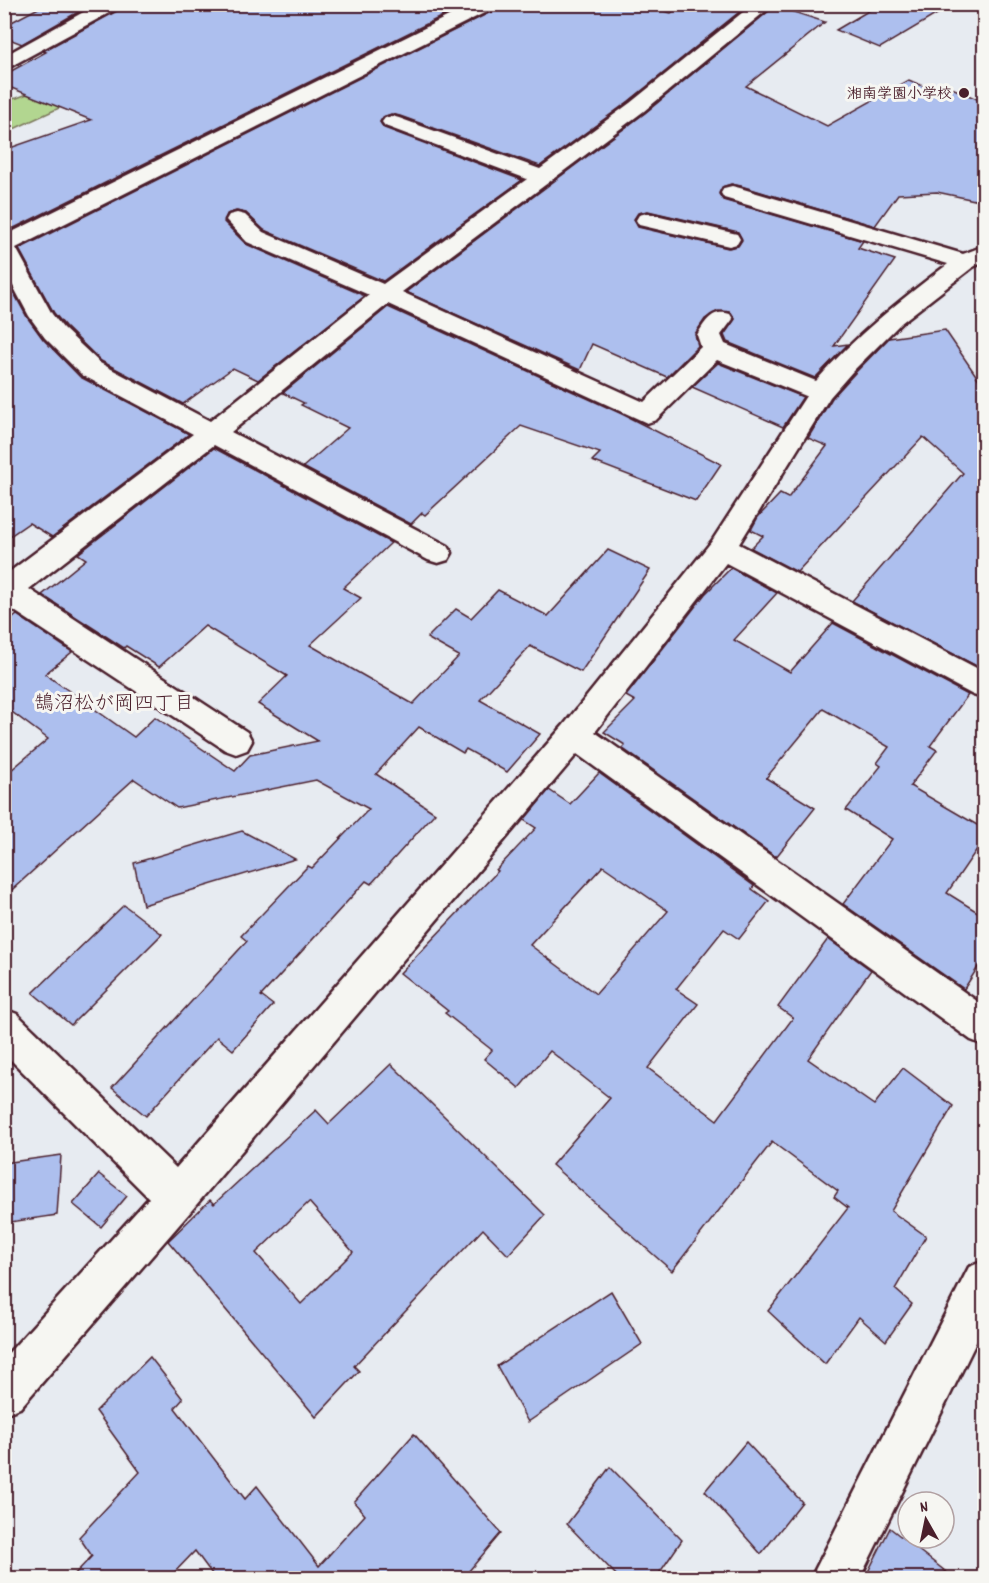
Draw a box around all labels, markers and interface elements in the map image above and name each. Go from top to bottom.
place label: 湘南学園小学校 [847,84,952,106]
marker: 湘南学園小学校 [957,86,971,100]
district label: 鵠沼松が岡四丁目 [34,691,194,719]
north arrow [896,1490,956,1550]
text: N [918,1496,930,1520]

